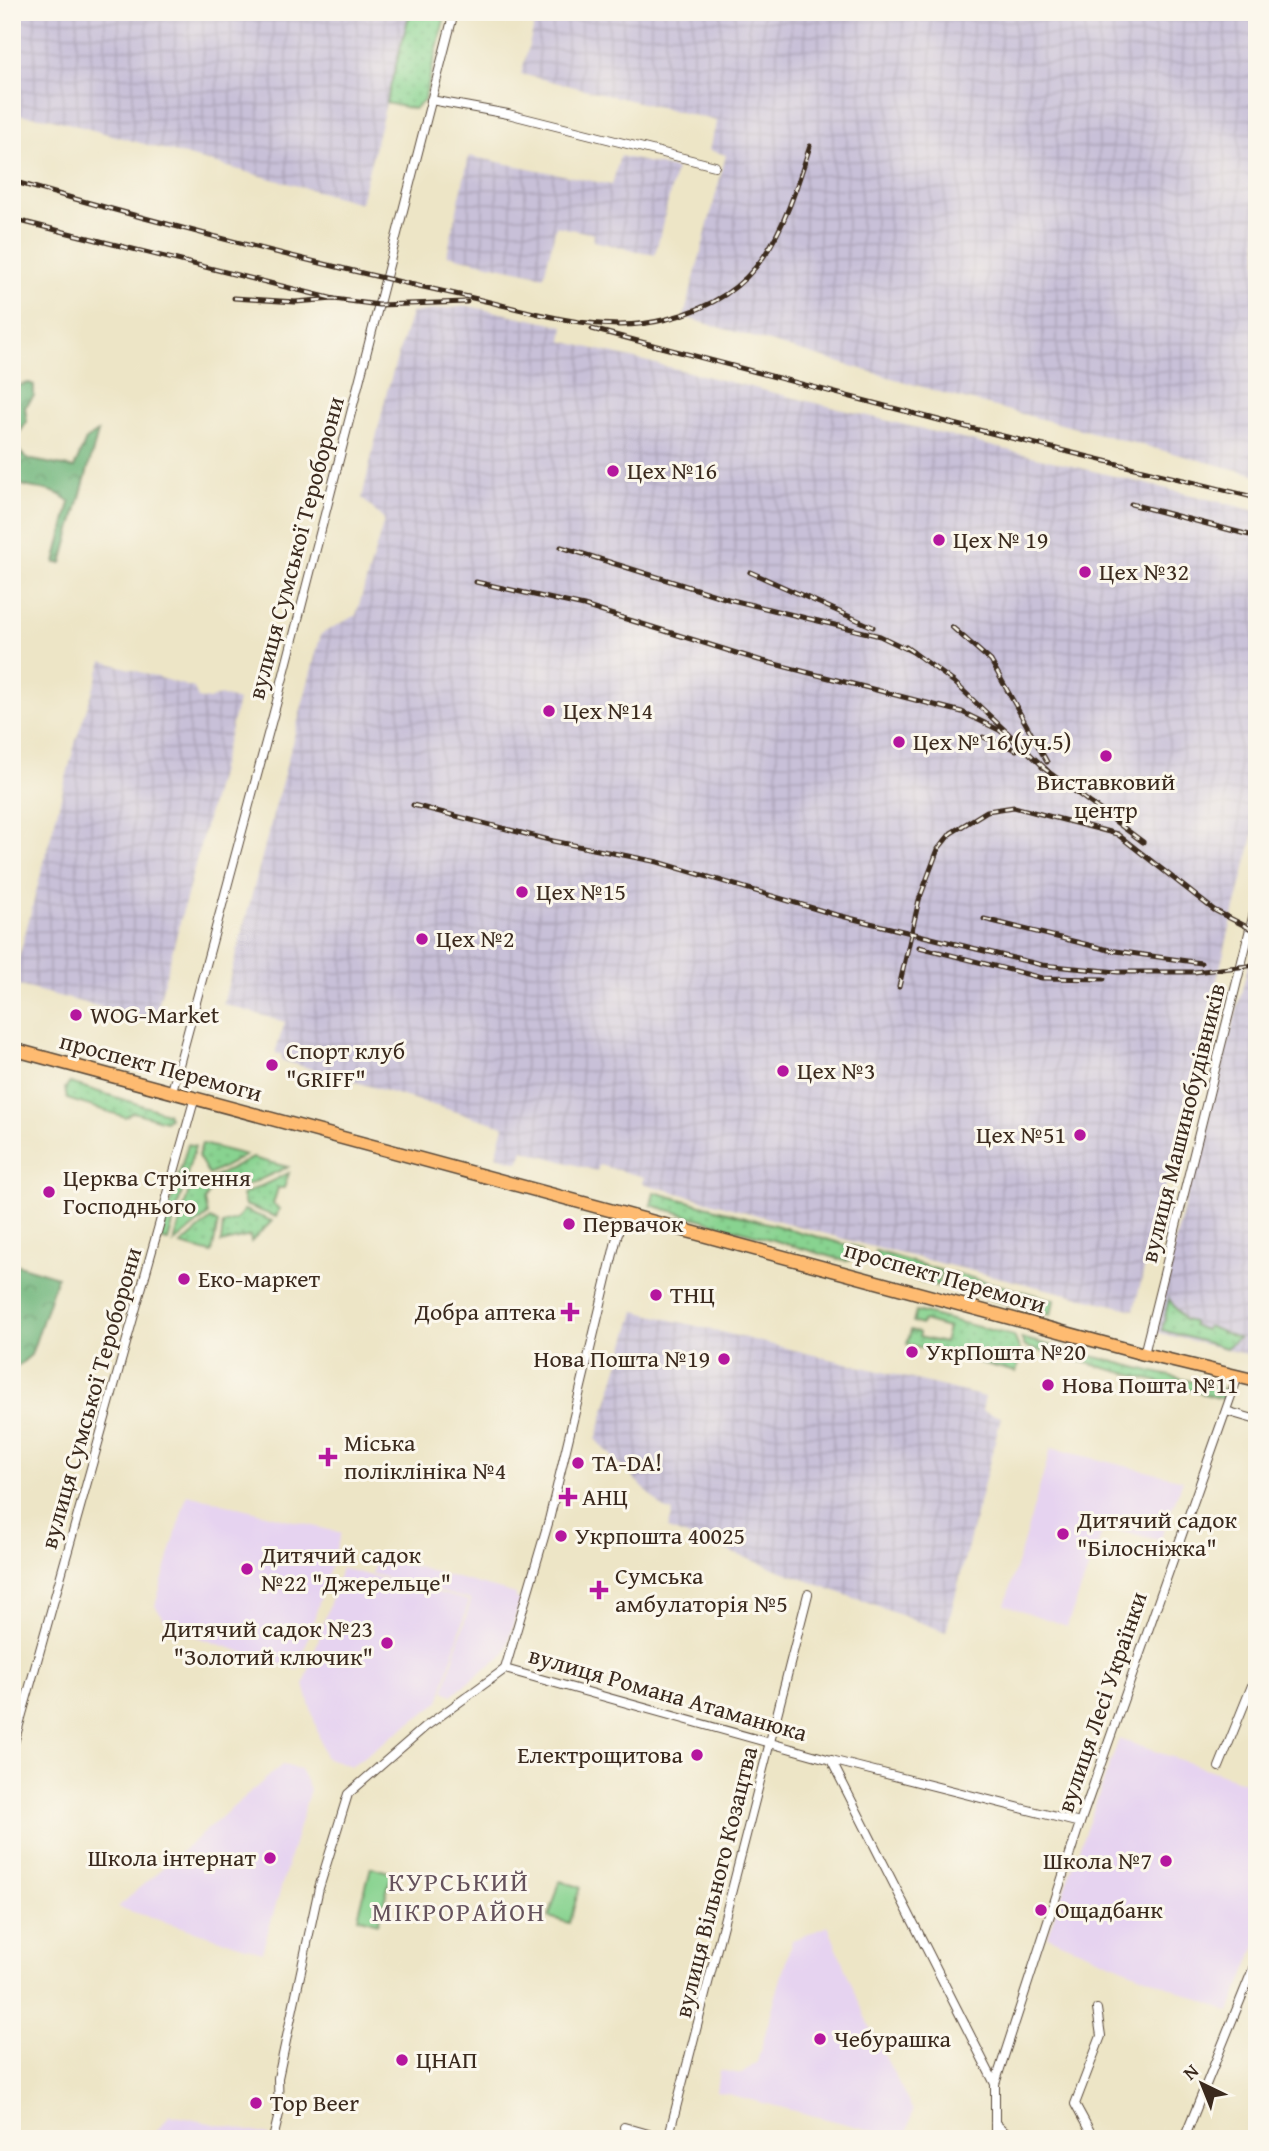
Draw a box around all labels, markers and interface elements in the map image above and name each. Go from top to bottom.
street label: вулиця Сумської Тероборони [238,393,353,703]
place label: Цех №16 [627,453,717,488]
marker: Цех №16 [605,463,621,479]
place label: Цех № 19 [953,522,1048,557]
marker: Цех № 19 [931,532,947,548]
place label: Цех №32 [1099,554,1189,589]
marker: Цех №32 [1077,564,1093,580]
place label: Цех №14 [563,693,653,728]
marker: Цех №14 [541,703,557,719]
place label: Цех № 16 (уч.5) [913,724,1071,759]
marker: Цех № 16 (уч.5) [891,734,907,750]
marker: Виставковий центр [1098,748,1114,764]
place label: Виставковий центр [1037,764,1175,827]
place label: Цех №15 [536,874,626,909]
marker: Цех №15 [514,884,530,900]
place label: Цех №2 [436,921,514,956]
marker: Цех №2 [414,931,430,947]
street label: вулиця Машинобудівників [1131,980,1234,1266]
place label: WOG-Market [90,997,220,1032]
marker: WOG-Market [68,1007,84,1023]
street label: проспект Перемоги [56,1023,266,1110]
place label: Спорт клуб "GRIFF" [286,1033,405,1096]
place label: Цех №3 [797,1053,875,1088]
marker: Спорт клуб "GRIFF" [264,1057,280,1073]
marker: Цех №3 [775,1063,791,1079]
place label: Цех №51 [976,1117,1066,1152]
marker: Цех №51 [1072,1127,1088,1143]
place label: Церква Стрітення Господнього [63,1160,251,1223]
marker: Церква Стрітення Господнього [41,1184,57,1200]
place label: Первачок [583,1206,684,1241]
marker: Первачок [561,1216,577,1232]
street label: проспект Перемоги [840,1231,1050,1322]
street label: вулиця Сумської Тероборони [31,1243,150,1553]
place label: Еко-маркет [198,1261,321,1296]
marker: Еко-маркет [176,1271,192,1287]
place label: ТНЦ [670,1277,715,1312]
marker: ТНЦ [648,1287,664,1303]
place label: Добра аптека [414,1294,557,1329]
marker: Добра аптека [562,1304,578,1320]
place label: УкрПошта №20 [926,1334,1086,1369]
place label: Нова Пошта №19 [533,1341,710,1376]
marker: УкрПошта №20 [904,1344,920,1360]
marker: Нова Пошта №19 [716,1351,732,1367]
place label: Нова Пошта №11 [1062,1367,1239,1402]
marker: Нова Пошта №11 [1040,1377,1056,1393]
place label: Міська поліклініка №4 [344,1425,506,1488]
place label: TA-DA! [592,1445,662,1480]
marker: Міська поліклініка №4 [318,1447,338,1467]
marker: TA-DA! [570,1455,586,1471]
place label: АНЦ [582,1479,628,1514]
marker: АНЦ [560,1489,576,1505]
place label: Дитячий садок "Білосніжка" [1076,1502,1237,1565]
place label: Укрпошта 40025 [575,1518,745,1553]
marker: Дитячий садок "Білосніжка" [1055,1526,1071,1542]
marker: Укрпошта 40025 [553,1528,569,1544]
place label: Дитячий садок №22 "Джерельце" [260,1537,451,1600]
place label: Сумська амбулаторія №5 [615,1558,788,1621]
marker: Дитячий садок №22 "Джерельце" [239,1561,255,1577]
marker: Сумська амбулаторія №5 [589,1580,609,1600]
street label: вулиця Лесі Українки [1047,1587,1156,1817]
place label: Дитячий садок №23 "Золотий ключик" [161,1611,373,1674]
marker: Дитячий садок №23 "Золотий ключик" [379,1635,395,1651]
street label: вулиця Романа Атаманюка [525,1637,812,1750]
place label: Електрощитова [517,1737,684,1772]
street label: вулиця Вільного Козацтва [665,1742,766,2021]
marker: Електрощитова [689,1747,705,1763]
place label: Школа інтернат [88,1840,256,1875]
place label: Школа №7 [1043,1843,1152,1878]
marker: Школа інтернат [262,1850,278,1866]
marker: Школа №7 [1158,1853,1174,1869]
district label: КУРСЬКИЙ МІКРОРАЙОН [372,1862,546,1931]
place label: Ощадбанк [1055,1892,1163,1927]
marker: Ощадбанк [1033,1902,1049,1918]
place label: Чебурашка [834,2021,952,2056]
marker: Чебурашка [812,2031,828,2047]
place label: ЦНАП [416,2042,477,2077]
north arrow [1168,2050,1238,2120]
marker: ЦНАП [394,2052,410,2068]
text: N [1176,2057,1205,2086]
place label: Top Beer [270,2085,359,2120]
marker: Top Beer [248,2095,264,2111]

